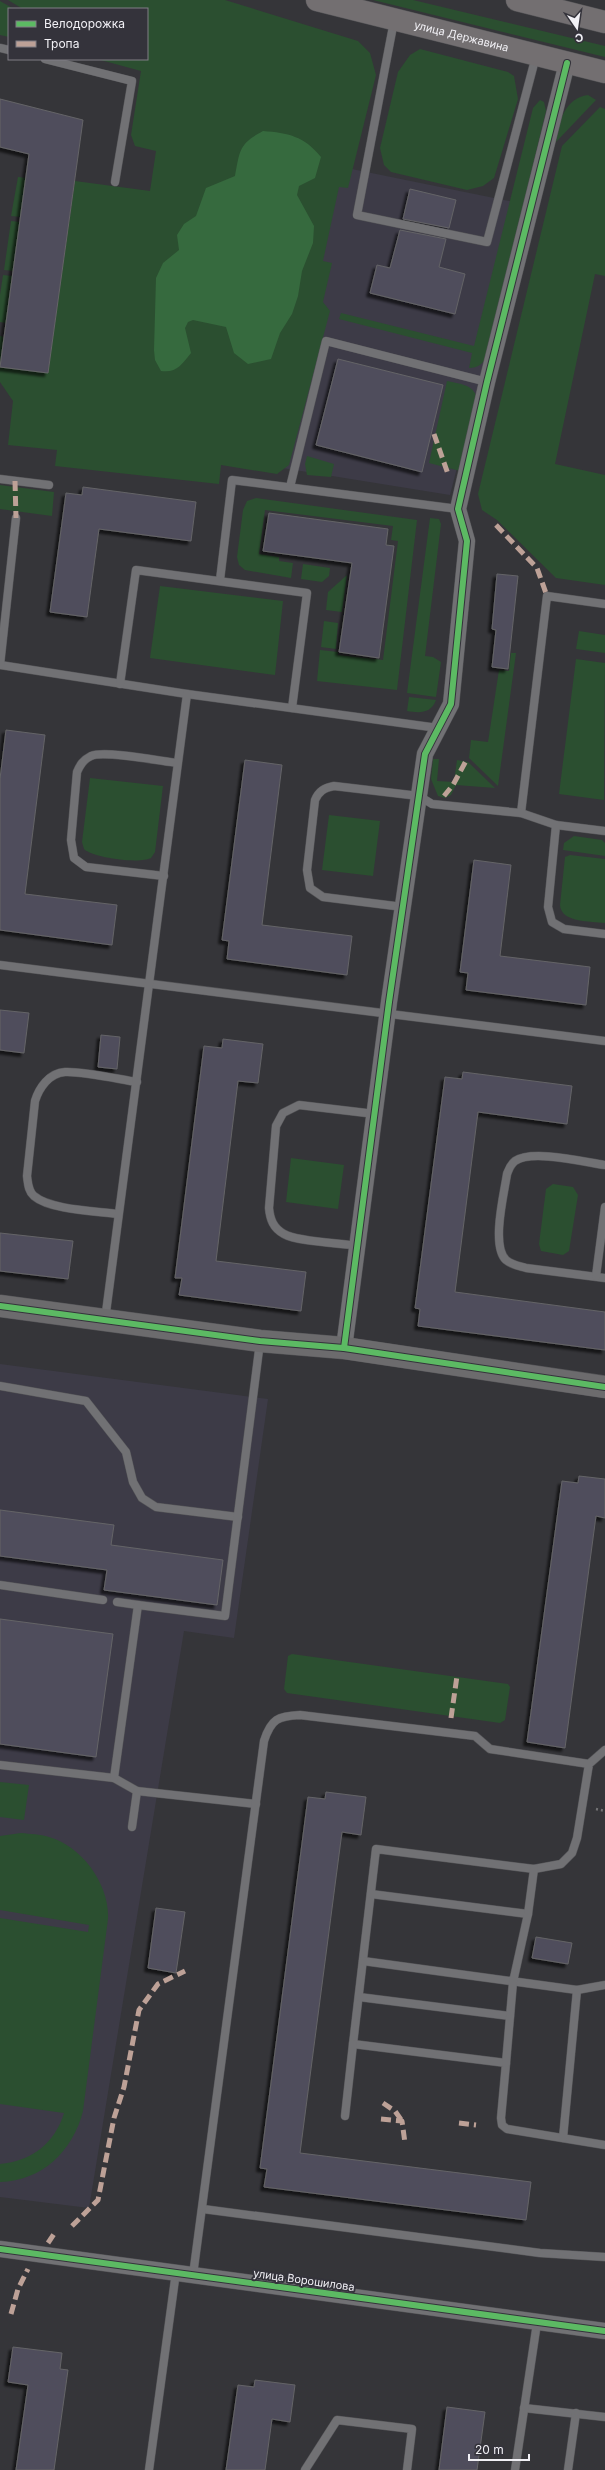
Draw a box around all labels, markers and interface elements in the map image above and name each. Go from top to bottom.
legend [8,8,148,60]
north arrow [557,8,597,48]
text: Велодорожка [44,16,125,31]
street label: улица Державина [413,18,510,55]
text: С [574,30,585,45]
text: Тропа [44,36,79,51]
street label: улица Ворошилова [252,2266,356,2294]
scale bar [469,2436,529,2462]
text: 20 m [475,2442,504,2457]

